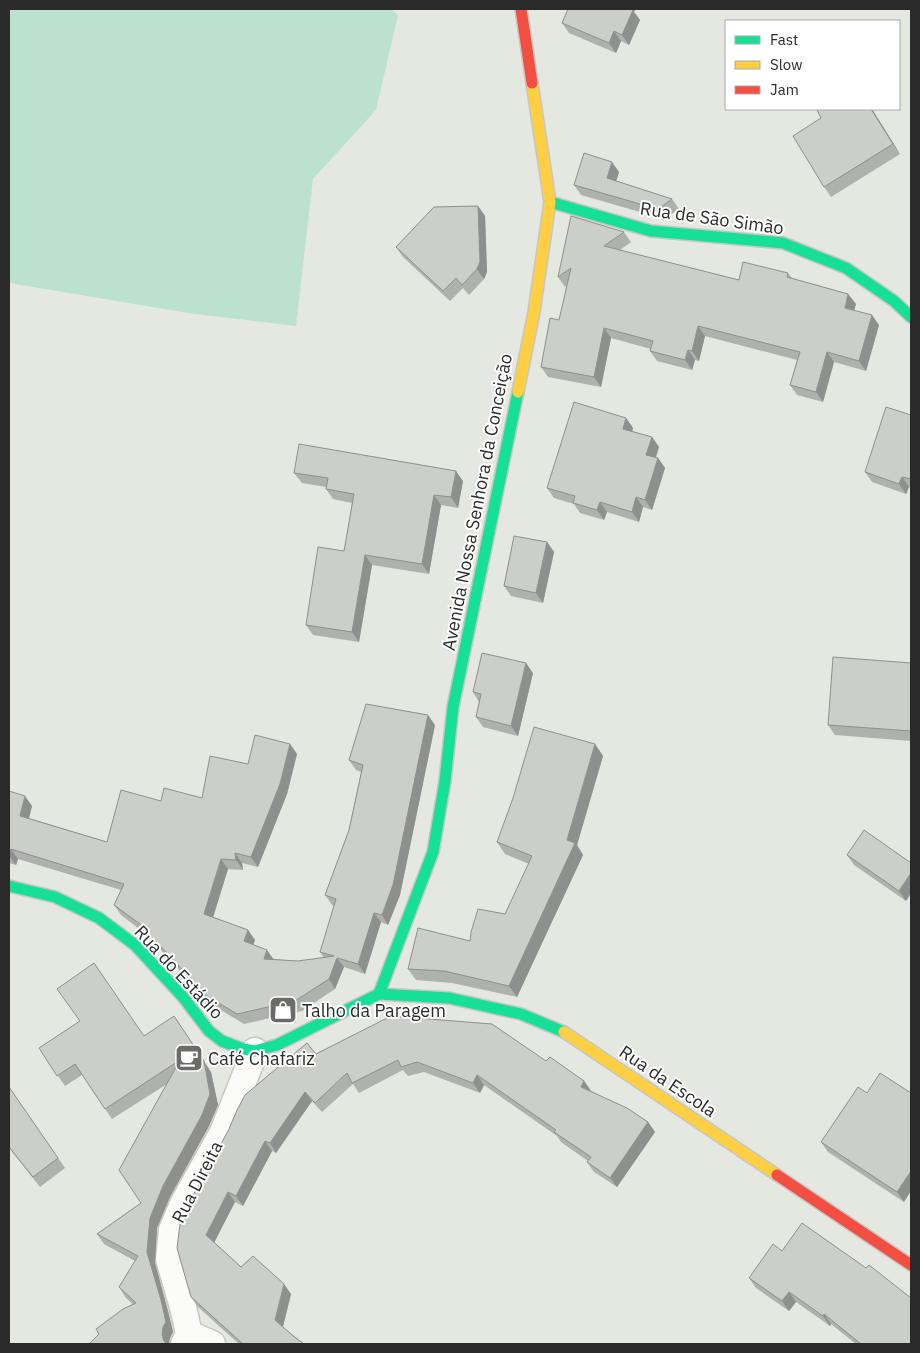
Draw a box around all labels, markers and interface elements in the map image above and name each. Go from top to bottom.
legend [725,20,900,110]
text: Fast [770,30,798,49]
text: Slow [770,55,803,74]
text: Jam [770,80,799,99]
street label: Rua de São Simão [639,197,785,239]
street label: Avenida Nossa Senhora da Conceição [437,352,517,652]
street label: Rua do Estádio [130,920,228,1024]
shop icon: Talho da Paragem [268,995,298,1025]
place label: Talho da Paragem [302,999,446,1022]
street label: Rua da Escola [615,1040,721,1122]
cafe icon: Café Chafariz [174,1043,204,1073]
place label: Café Chafariz [208,1047,315,1070]
street label: Rua Direita [167,1137,228,1227]

